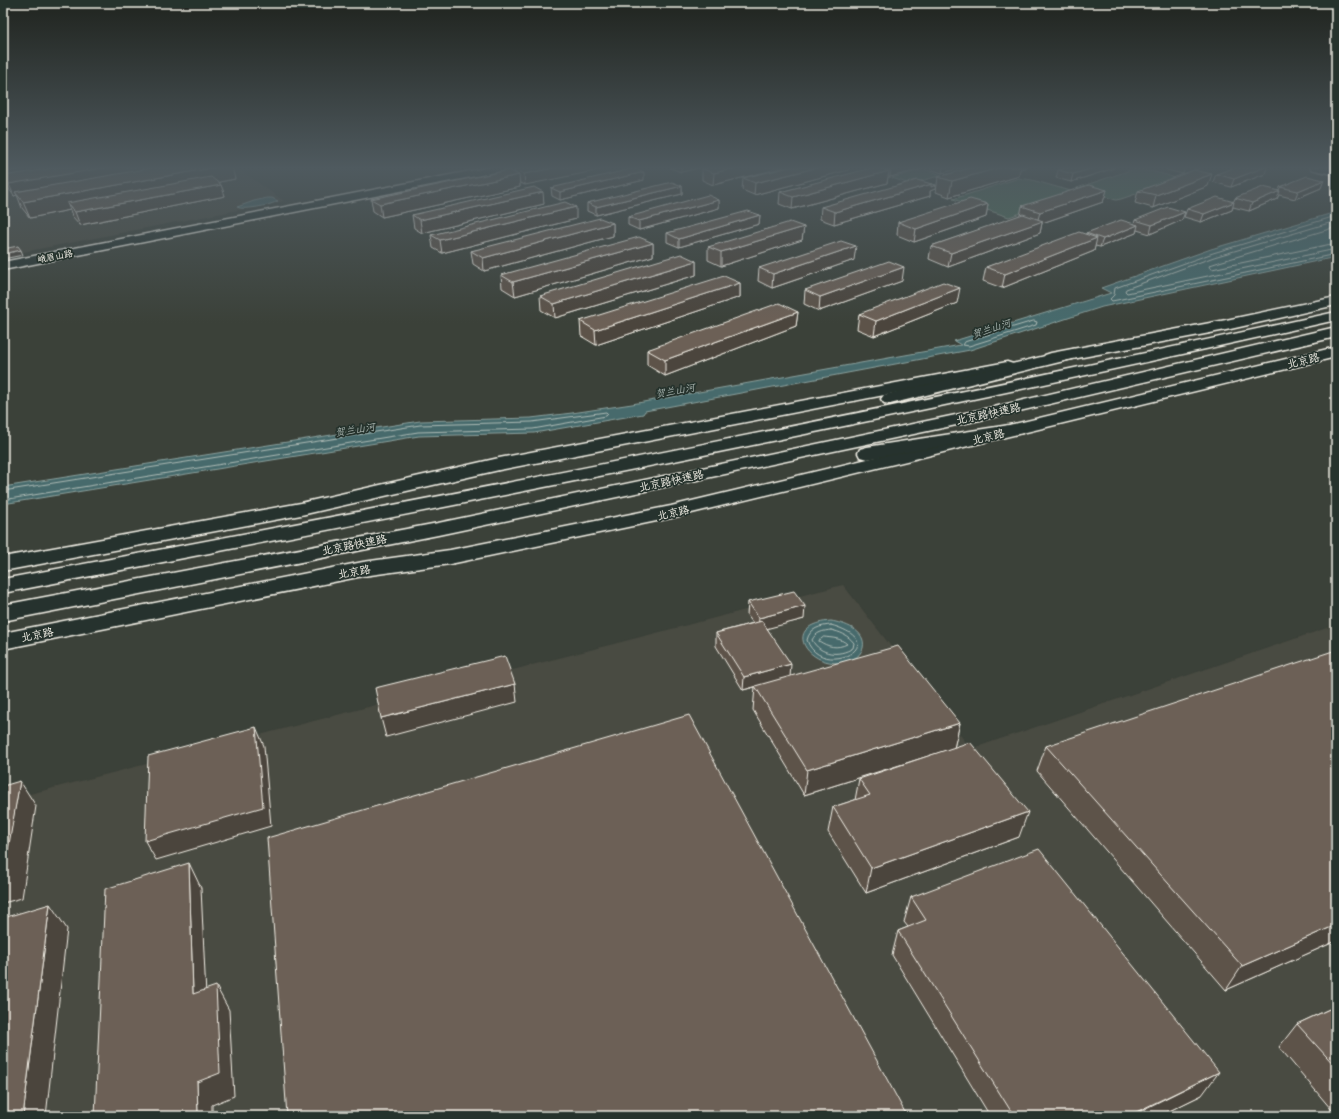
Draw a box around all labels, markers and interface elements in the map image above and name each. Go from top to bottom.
street label: 峨眉山路 [36,247,74,265]
water label: 贺兰山河 [970,315,1014,341]
street label: 北京路 [1285,349,1321,371]
water label: 贺兰山河 [654,379,698,400]
street label: 北京路快速路 [954,399,1022,427]
water label: 贺兰山河 [334,419,378,439]
street label: 北京路 [970,425,1006,447]
street label: 北京路快速路 [637,466,705,494]
street label: 北京路 [655,501,691,523]
street label: 北京路快速路 [320,530,388,558]
street label: 北京路 [336,561,372,581]
street label: 北京路 [19,623,55,645]

